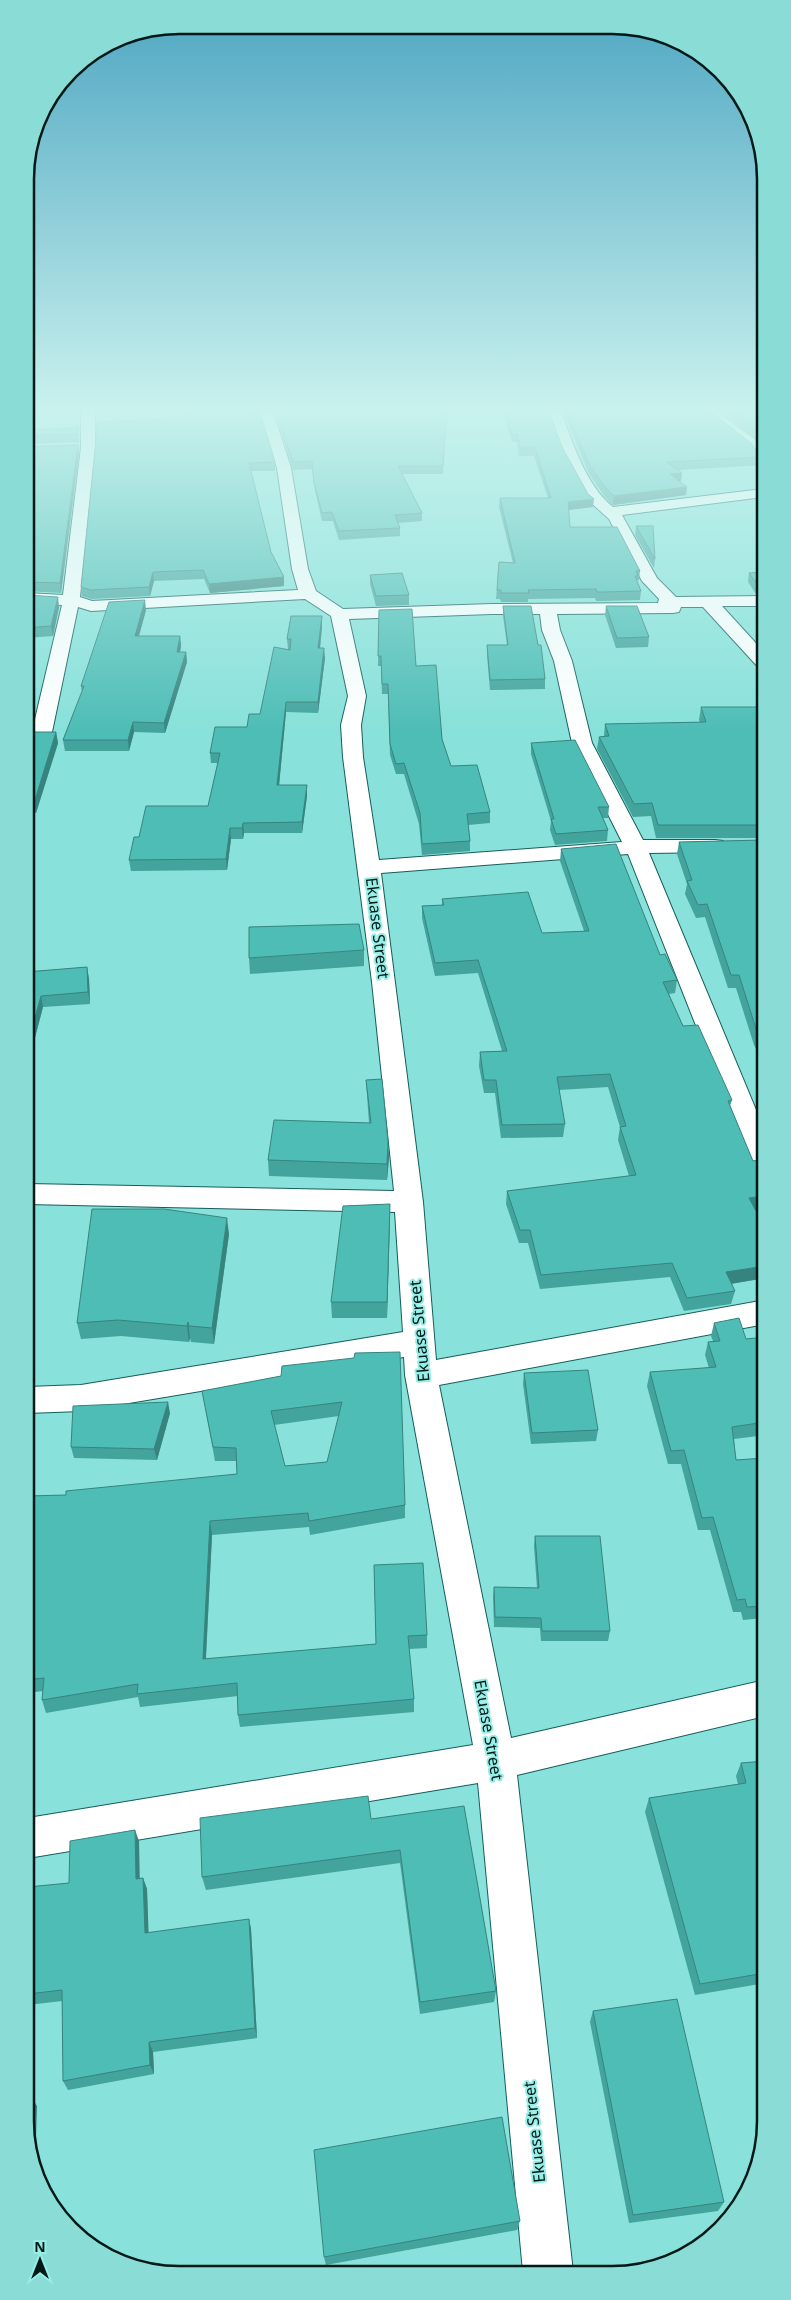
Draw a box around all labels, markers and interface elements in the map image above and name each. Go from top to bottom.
street label: Ekuase Street [361,876,395,980]
street label: Ekuase Street [404,1279,434,1383]
street label: Ekuase Street [469,1678,509,1782]
street label: Ekuase Street [518,2080,550,2184]
north arrow [15,2235,65,2285]
text: N [34,2237,46,2256]

